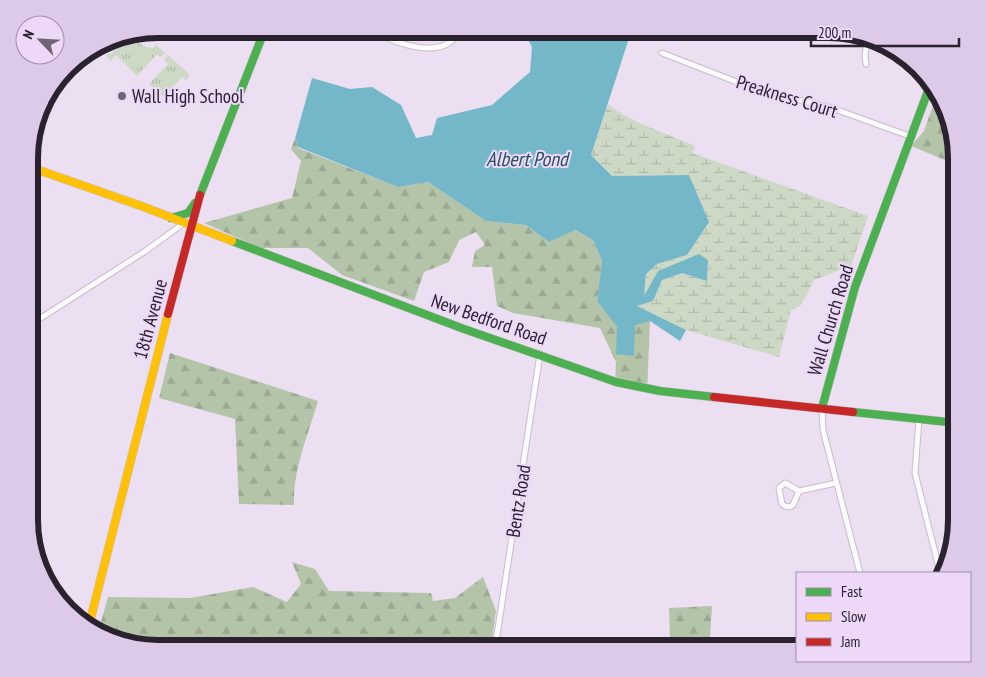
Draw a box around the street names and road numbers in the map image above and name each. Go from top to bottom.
street label: Preakness Court [733,69,841,123]
street label: Wall Church Road [802,262,858,378]
street label: 18th Avenue [128,276,172,362]
street label: New Bedford Road [428,288,550,350]
street label: Bentz Road [500,463,536,539]

